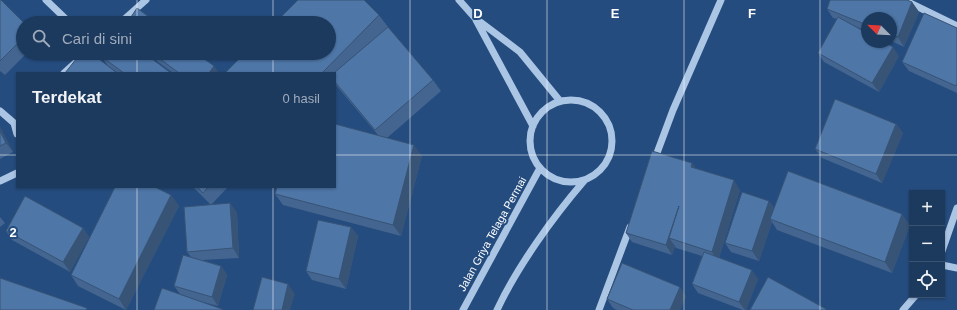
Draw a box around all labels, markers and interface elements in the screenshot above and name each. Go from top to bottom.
text: D [473,6,483,21]
text: E [611,6,620,21]
text: F [748,6,756,21]
north arrow [861,12,897,48]
search box [16,16,336,60]
icon: search [30,27,52,49]
text: Cari di sini [62,30,132,47]
text: Terdekat [32,88,102,107]
text: 0 hasil [282,91,320,106]
street label: Jalan Griya Telaga Permai [456,175,528,293]
map controls [909,190,945,298]
button: + [909,190,945,226]
text: 2 [9,225,17,240]
button: − [909,226,945,262]
button: locate [909,262,945,298]

